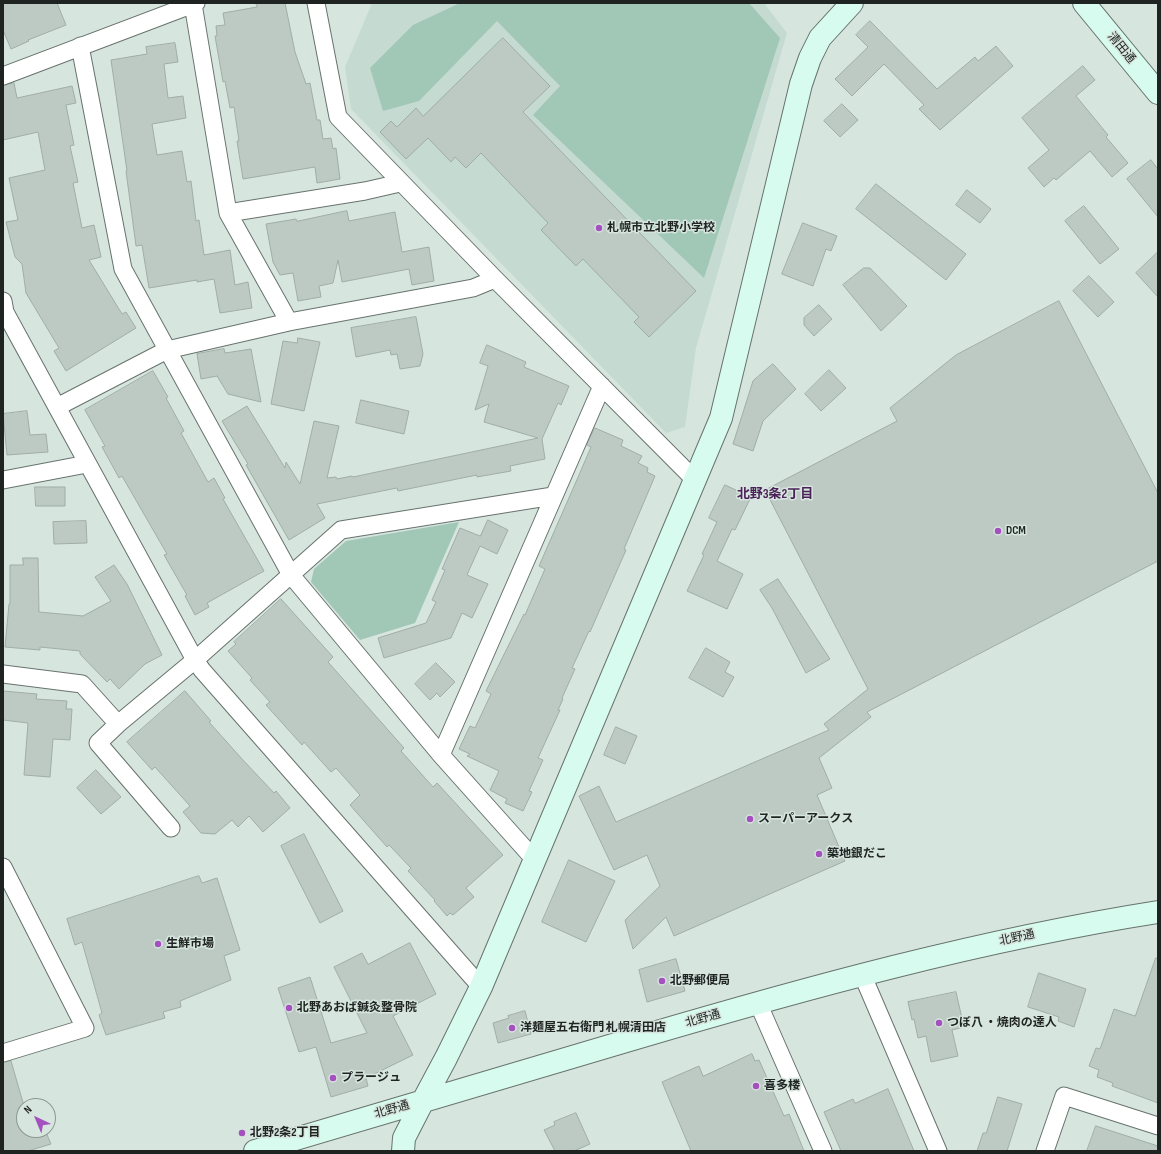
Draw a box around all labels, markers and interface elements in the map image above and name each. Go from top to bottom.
street label: 清田通 [1104,29,1138,67]
place label: 札幌市立北野小学校 [607,221,715,235]
marker: 札幌市立北野小学校 [594,223,604,233]
district label: 北野3条2丁目 [737,487,813,503]
place label: DCM [1006,524,1026,538]
marker: DCM [993,526,1003,536]
place label: スーパーアークス [758,812,853,826]
marker: スーパーアークス [745,814,755,824]
place label: 築地銀だこ [827,847,887,861]
marker: 築地銀だこ [814,849,824,859]
street label: 北野通 [998,927,1036,949]
place label: 生鮮市場 [166,937,214,951]
marker: 生鮮市場 [153,939,163,949]
place label: 北野郵便局 [670,974,730,988]
marker: 北野郵便局 [657,976,667,986]
place label: 北野あおば鍼灸整骨院 [297,1001,417,1015]
marker: 北野あおば鍼灸整骨院 [284,1003,294,1013]
street label: 北野通 [684,1007,722,1031]
place label: つぼ八 ・焼肉の達人 [947,1016,1057,1030]
marker: つぼ八 ・焼肉の達人 [934,1018,944,1028]
place label: 洋麺屋五右衛門 札幌清田店 [520,1021,666,1035]
marker: 洋麺屋五右衛門 札幌清田店 [507,1023,517,1033]
place label: プラージュ [341,1071,401,1085]
marker: プラージュ [328,1073,338,1083]
place label: 喜多楼 [764,1079,800,1093]
marker: 喜多楼 [751,1081,761,1091]
north arrow [16,1098,56,1138]
street label: 北野通 [373,1098,411,1122]
text: N [21,1103,35,1116]
place label: 北野2条2丁目 [250,1126,321,1140]
marker: 北野2条2丁目 [237,1128,247,1138]

